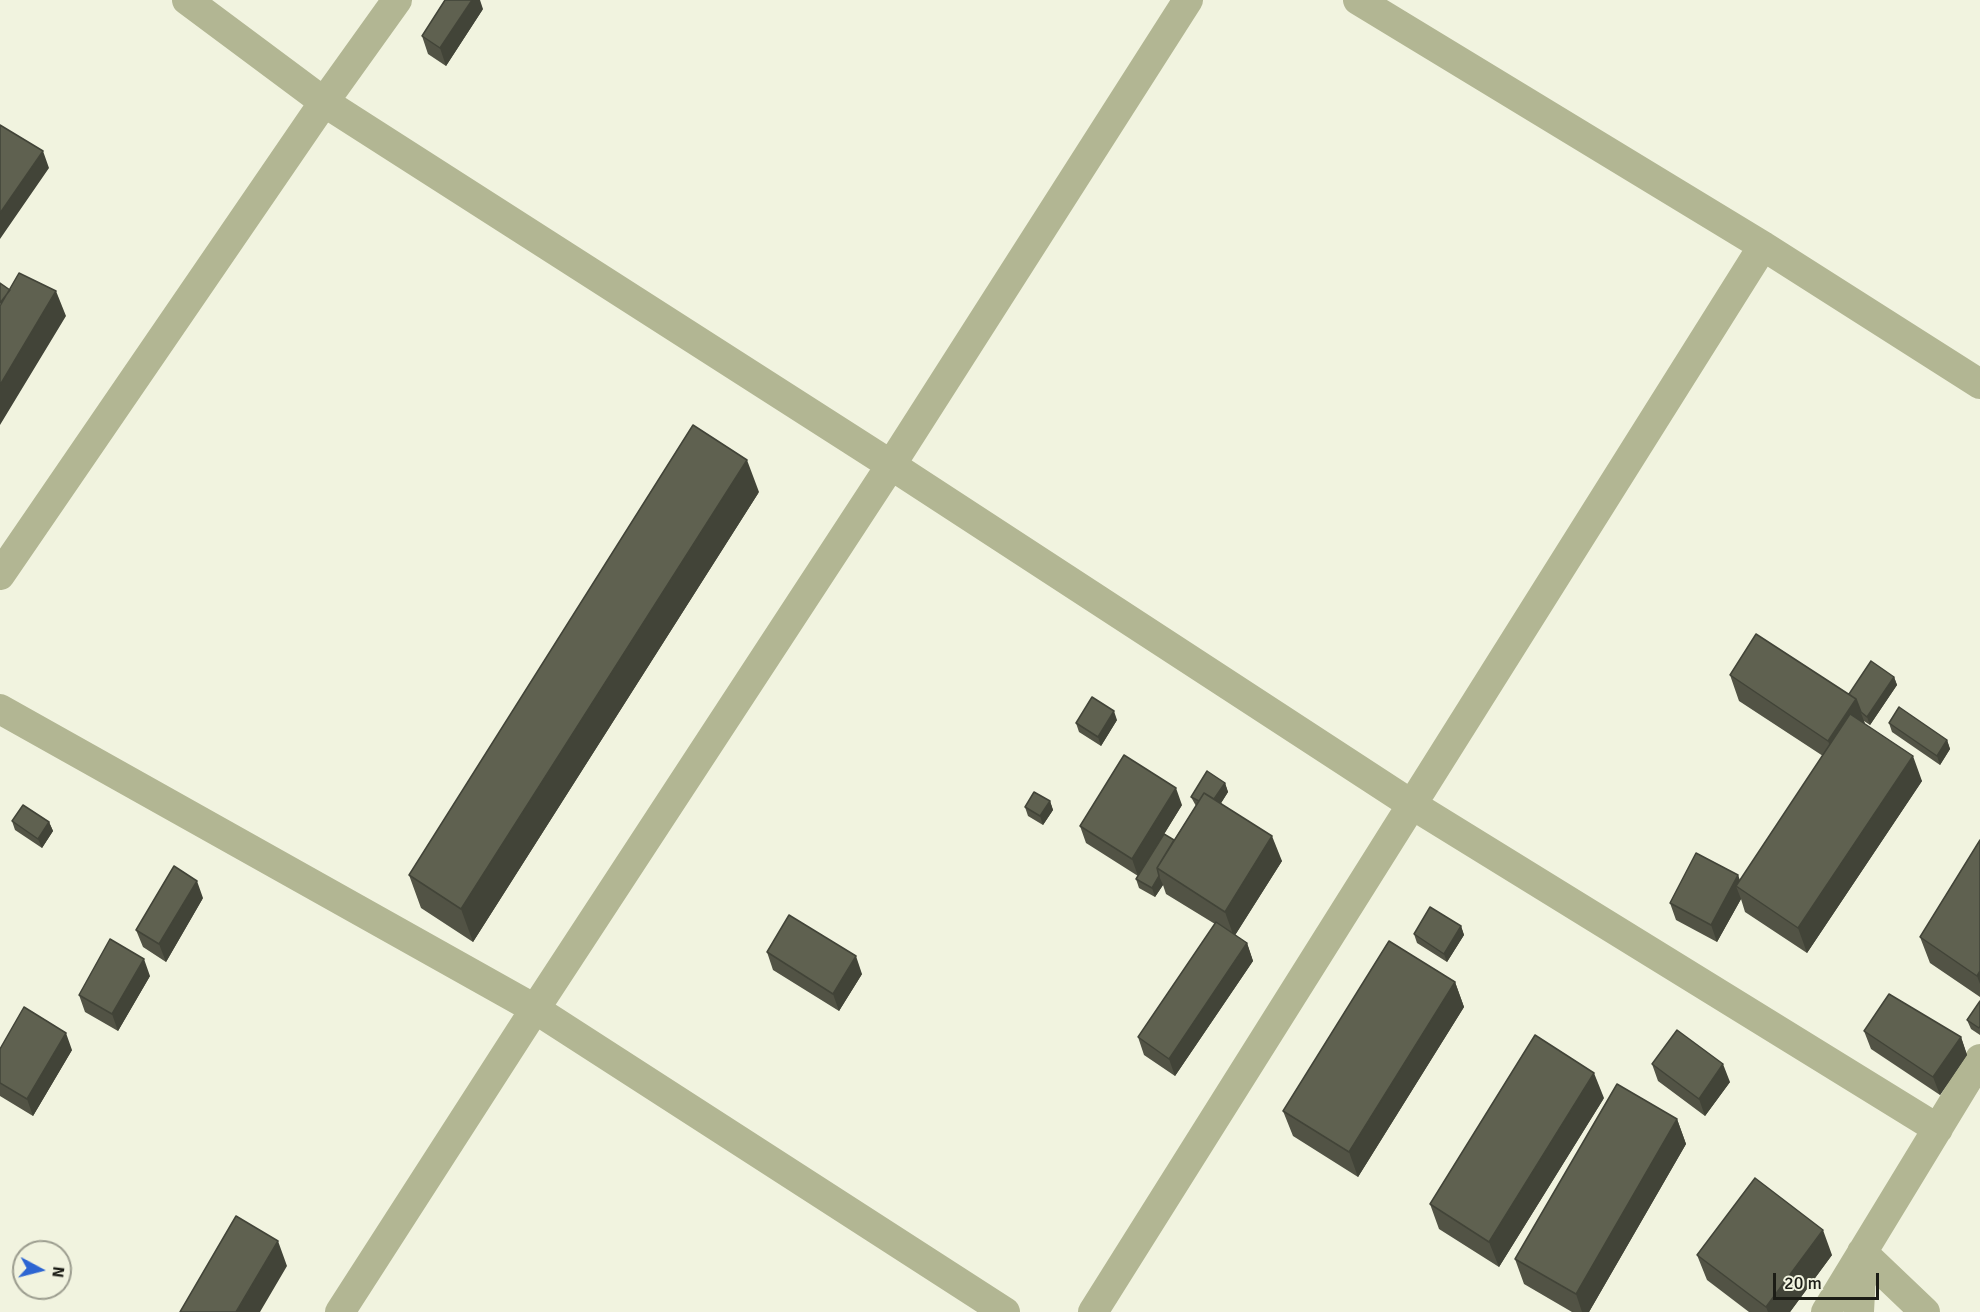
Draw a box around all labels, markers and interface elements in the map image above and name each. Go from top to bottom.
north arrow [12,1240,72,1300]
scale bar [1776,1261,1882,1299]
text: N [47,1265,68,1279]
text: 20 m [1784,1272,1822,1294]

